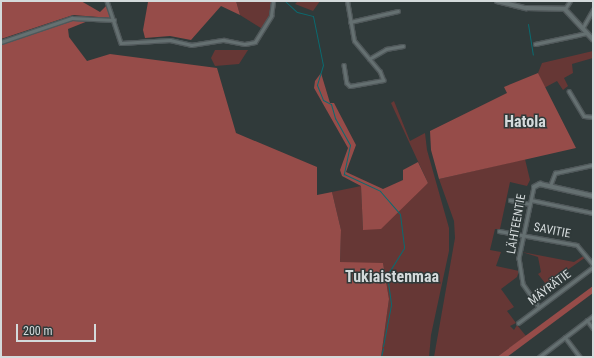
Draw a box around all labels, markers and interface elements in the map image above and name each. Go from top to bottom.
district label: Hatola [504,112,546,132]
street label: LÄHTEENTIE [505,193,529,255]
street label: SAVITIE [532,220,572,242]
district label: Tukiaistenmaa [345,267,439,287]
street label: MÄYRÄTIE [526,267,574,309]
scale bar [18,316,98,342]
text: 200 m [23,324,53,338]

